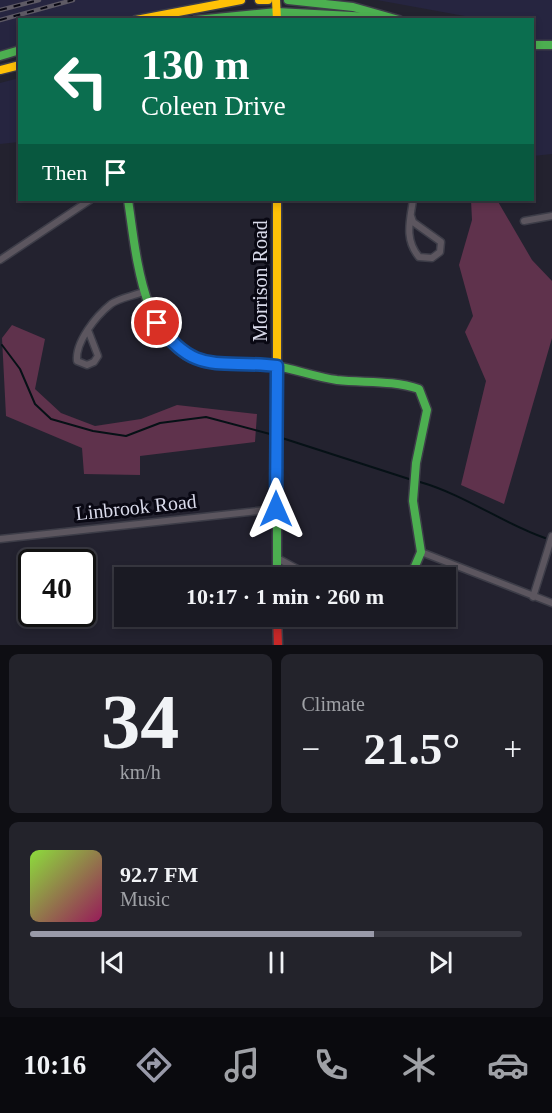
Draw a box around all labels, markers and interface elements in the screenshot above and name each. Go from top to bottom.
icon: left [42,42,120,120]
text: 130 m [141,42,250,88]
text: Coleen Drive [141,91,286,121]
icon: arrive [99,156,132,189]
text: Then [42,160,87,185]
street label: Morrison Road [249,220,271,342]
pin [131,297,182,348]
icon: arrive [140,306,173,339]
position arrow [244,477,308,541]
street label: Linbrook Road [74,490,198,524]
speed limit sign: 40 [18,549,96,627]
text: 10:17 · 1 min · 260 m [186,584,384,609]
text: 34 [101,678,179,765]
text: Climate [302,693,365,715]
text: 21.5° [363,724,460,774]
text: − [302,731,320,767]
text: + [503,731,522,767]
text: km/h [120,761,161,783]
text: 92.7 FM [120,862,198,887]
text: Music [120,888,170,910]
icon: previous [96,946,129,979]
icon: pause [260,946,293,979]
icon: next [424,946,457,979]
icon: directions [133,1044,175,1086]
icon: music [221,1044,263,1086]
icon: phone [310,1044,352,1086]
icon: climate [398,1044,440,1086]
icon: car [487,1044,529,1086]
text: 10:16 [23,1050,86,1080]

